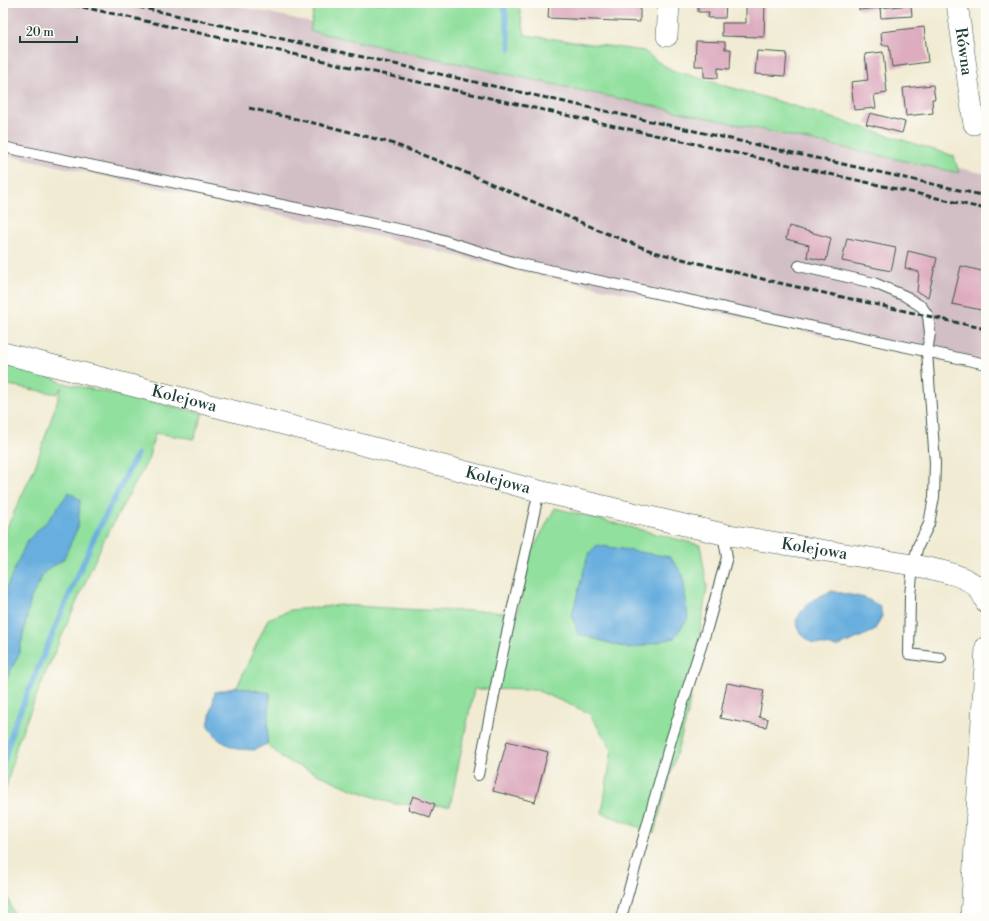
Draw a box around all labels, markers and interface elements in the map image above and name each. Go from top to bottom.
scale bar [20,18,77,44]
text: 20 m [26,25,54,40]
street label: Równa [951,26,977,78]
street label: Kolejowa [150,381,220,417]
street label: Kolejowa [463,462,534,499]
street label: Kolejowa [780,534,850,564]

